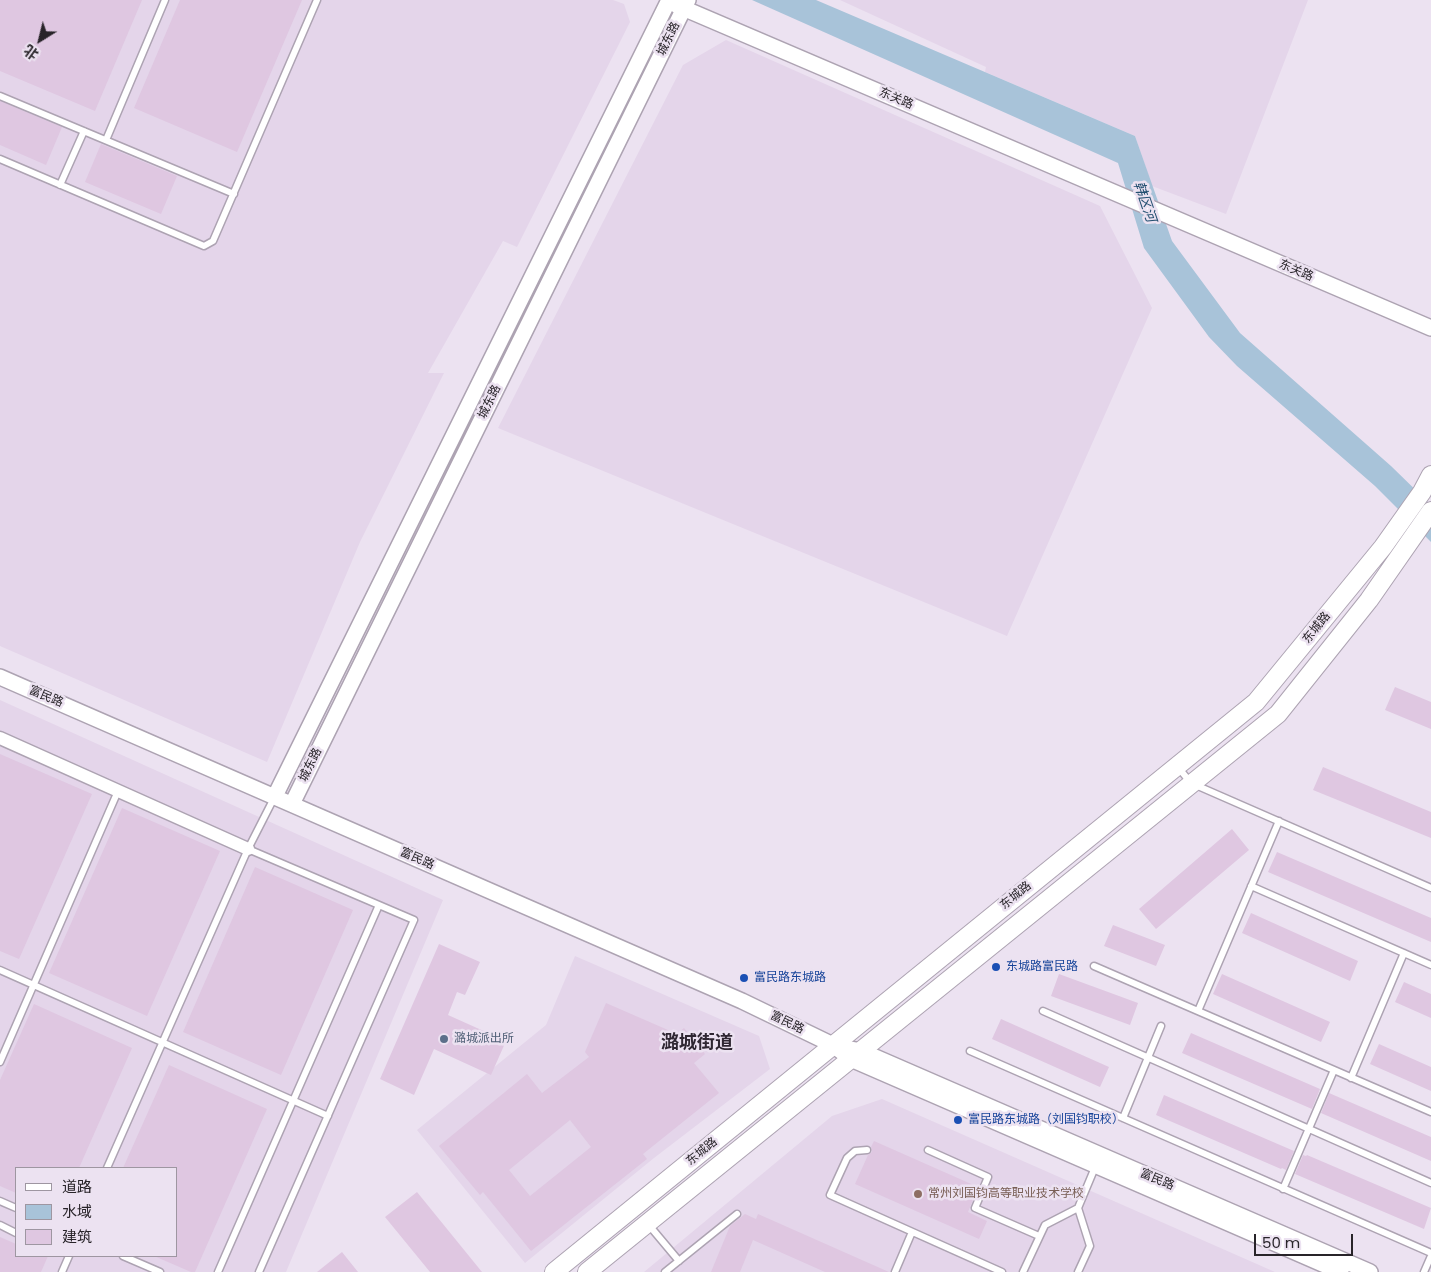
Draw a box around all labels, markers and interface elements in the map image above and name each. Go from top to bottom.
north arrow [15,15,65,65]
street label: 城东路 [655,20,683,58]
text: 北 [20,40,43,64]
street label: 东关路 [877,85,915,113]
water label: 韩区河 [1129,179,1159,225]
street label: 东关路 [1277,257,1315,285]
street label: 城东路 [476,383,504,421]
street label: 东城路 [1300,609,1334,647]
street label: 富民路 [27,683,65,711]
street label: 城东路 [297,746,325,784]
street label: 富民路 [398,845,436,873]
street label: 东城路 [997,879,1035,913]
place label: 东城路富民路 [1006,960,1078,974]
marker: 东城路富民路 [990,961,1002,973]
place label: 富民路东城路 [754,971,826,985]
marker: 富民路东城路 [738,972,750,984]
street label: 富民路 [768,1009,806,1037]
place label: 潞城派出所 [454,1032,514,1046]
district label: 潞城街道 [661,1032,733,1054]
marker: 潞城派出所 [438,1033,450,1045]
place label: 富民路东城路（刘国钧职校） [968,1113,1124,1127]
marker: 富民路东城路（刘国钧职校） [952,1114,964,1126]
street label: 东城路 [683,1135,721,1169]
street label: 富民路 [1138,1166,1176,1194]
legend [15,1167,178,1257]
text: 道路 [62,1176,92,1197]
place label: 常州刘国钧高等职业技术学校 [928,1187,1084,1201]
marker: 常州刘国钧高等职业技术学校 [912,1188,924,1200]
text: 水域 [62,1201,92,1222]
scale bar [1256,1224,1355,1256]
text: 建筑 [62,1226,92,1247]
text: 50 m [1262,1232,1300,1253]

